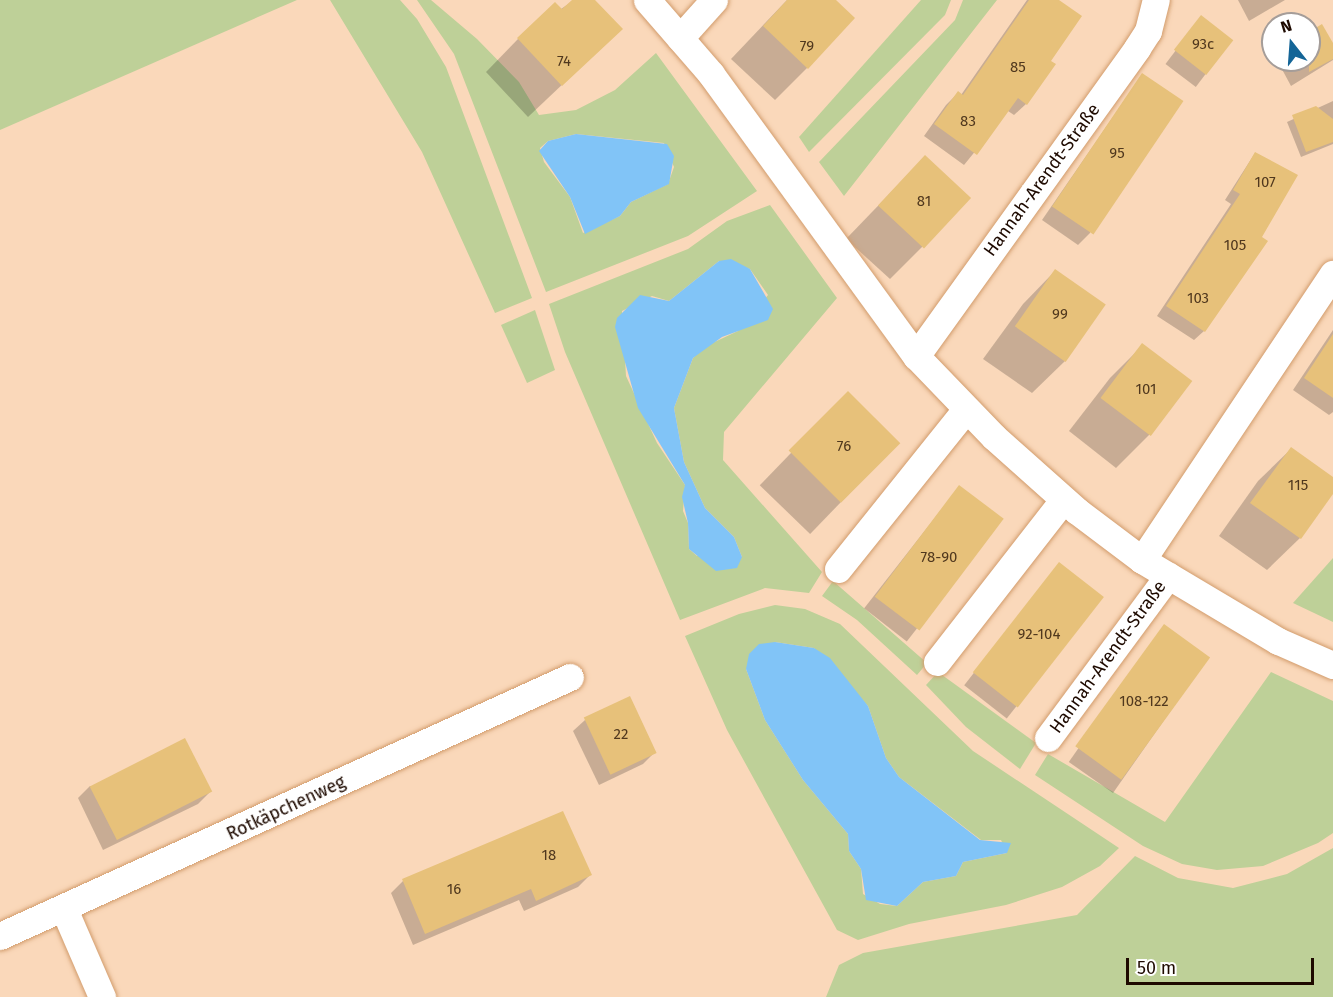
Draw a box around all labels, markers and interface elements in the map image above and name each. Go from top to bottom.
north arrow [1261,12,1321,72]
text: N [1278,16,1294,37]
house number: 93c [1192,36,1214,54]
house number: 79 [800,38,814,56]
house number: 74 [557,53,571,71]
house number: 85 [1010,59,1026,77]
street label: Hannah-Arendt-Straße [979,99,1105,261]
house number: 83 [960,113,976,131]
house number: 95 [1109,145,1125,163]
house number: 107 [1254,174,1276,192]
house number: 81 [917,193,931,211]
house number: 105 [1224,237,1246,255]
house number: 103 [1187,290,1209,308]
house number: 99 [1052,306,1068,324]
house number: 101 [1136,381,1156,399]
house number: 76 [837,438,851,456]
house number: 115 [1288,477,1308,495]
house number: 78-90 [921,549,957,567]
street label: Hannah-Arendt-Straße [1045,576,1171,738]
house number: 92-104 [1018,626,1060,644]
house number: 108-122 [1119,693,1169,711]
house number: 22 [614,726,628,744]
street label: Rotkäpchenweg [223,771,349,845]
house number: 18 [542,847,556,865]
house number: 16 [447,881,461,899]
scale bar [1129,946,1316,984]
text: 50 m [1137,957,1176,979]

